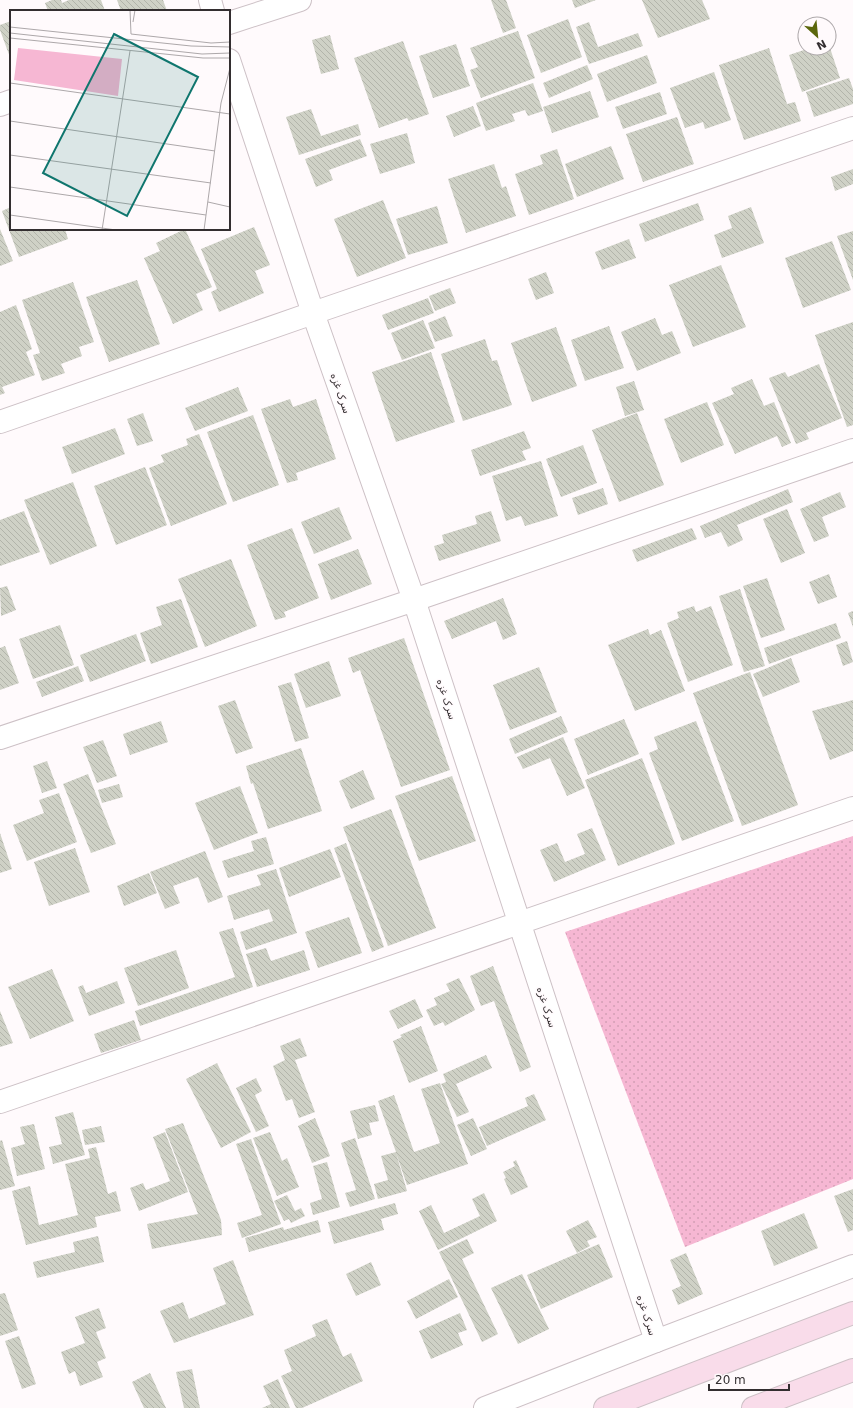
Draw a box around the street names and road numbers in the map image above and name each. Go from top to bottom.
street label: سرک غزه [328,372,353,415]
street label: سرک غزه [435,677,458,721]
street label: سرک غزه [535,985,558,1029]
street label: سرک غزه [635,1293,658,1337]

